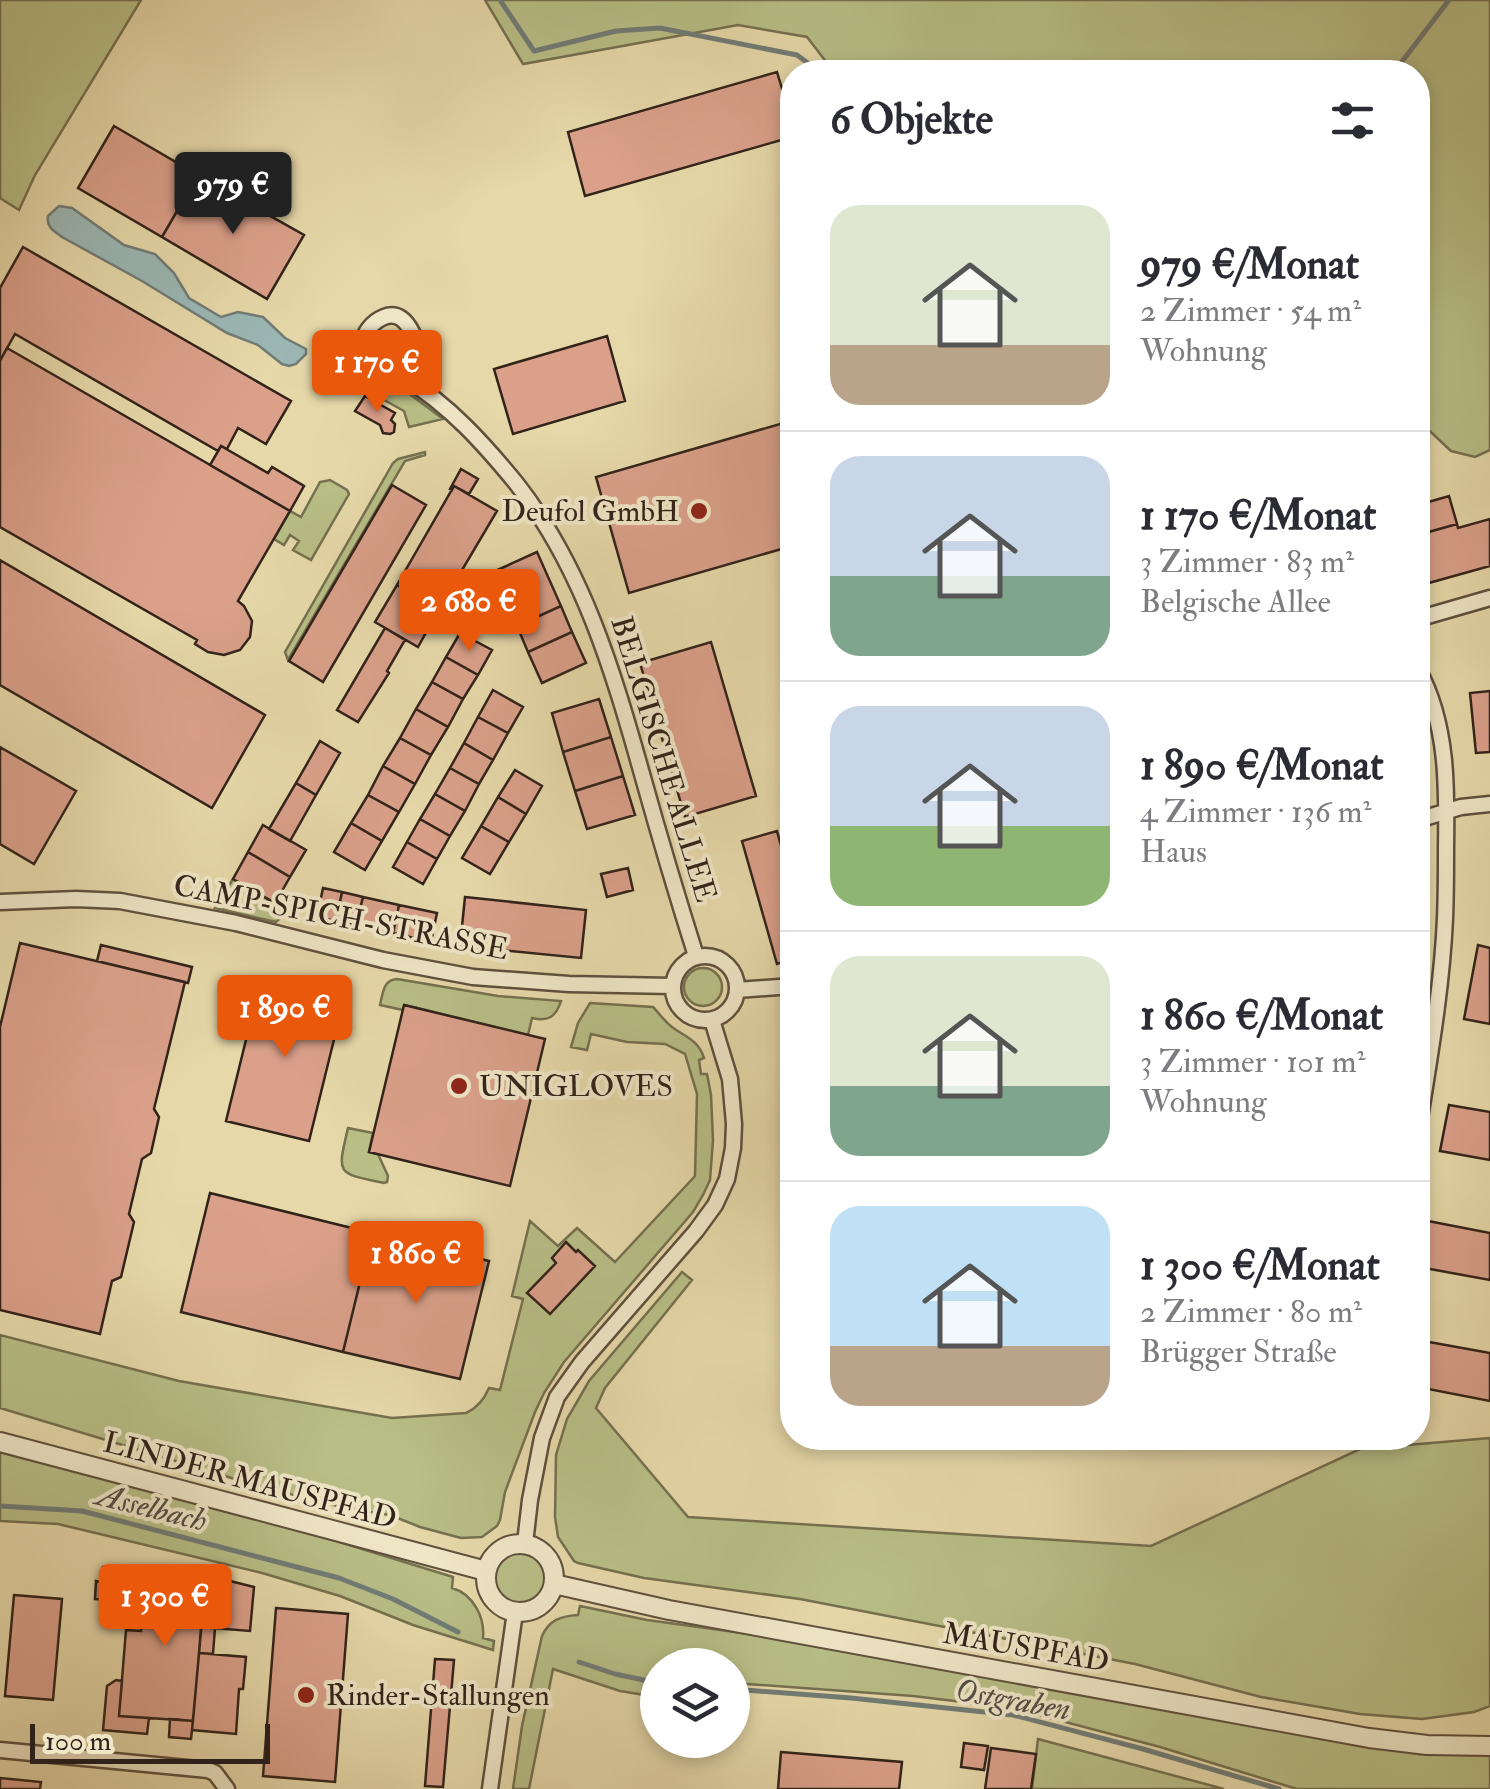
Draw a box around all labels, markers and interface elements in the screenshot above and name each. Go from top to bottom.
icon: filters [1325,93,1380,148]
text: 6 Objekte [830,94,993,146]
pin: 979 € [163,152,303,237]
text: 979 € [197,164,269,204]
text: 979 €/Monat [1140,239,1359,291]
icon: home [910,245,1030,365]
text: 2 Zimmer · 54 m² [1140,291,1361,331]
pin: 1 170 € [285,330,469,415]
text: Wohnung [1140,331,1267,371]
text: 1 170 € [334,342,420,382]
text: 1 170 €/Monat [1140,490,1376,542]
place label: Deufol GmbH [502,493,679,530]
icon: home [910,496,1030,616]
marker: Deufol GmbH [688,500,710,522]
text: 3 Zimmer · 83 m² [1140,542,1354,582]
pin: 2 680 € [377,569,561,654]
text: 2 680 € [421,581,517,621]
text: Belgische Allee [1140,582,1331,622]
street label: BELGISCHE ALLEE [602,612,725,907]
text: 1 890 €/Monat [1140,740,1384,792]
icon: home [910,746,1030,866]
text: 4 Zimmer · 136 m² [1140,792,1372,832]
text: Haus [1140,832,1207,872]
street label: CAMP-SPICH-STRASSE [170,867,511,968]
pin: 1 890 € [193,975,377,1060]
text: 1 890 € [239,987,331,1027]
text: 1 860 €/Monat [1140,990,1383,1042]
icon: home [910,996,1030,1116]
text: 3 Zimmer · 101 m² [1140,1042,1366,1082]
place label: UNIGLOVES [479,1068,673,1105]
marker: UNIGLOVES [448,1075,470,1097]
text: Wohnung [1140,1082,1267,1122]
pin: 1 860 € [324,1221,508,1306]
text: 1 860 € [370,1233,462,1273]
text: 1 300 €/Monat [1140,1240,1380,1292]
icon: home [910,1246,1030,1366]
text: 2 Zimmer · 80 m² [1140,1292,1362,1332]
text: Brügger Straße [1140,1332,1337,1372]
street label: LINDER MAUSPFAD [99,1423,401,1537]
water label: Asselbach [89,1474,211,1541]
pin: 1 300 € [73,1564,257,1649]
text: 1 300 € [121,1576,209,1616]
street label: MAUSPFAD [940,1615,1112,1680]
map controls [640,1648,750,1758]
button: layers [640,1648,750,1758]
water label: Ostgraben [952,1670,1074,1730]
place label: Rinder-Stallungen [326,1677,550,1714]
marker: Rinder-Stallungen [295,1684,317,1706]
scale bar [30,1719,270,1764]
text: 100 m [45,1724,111,1759]

